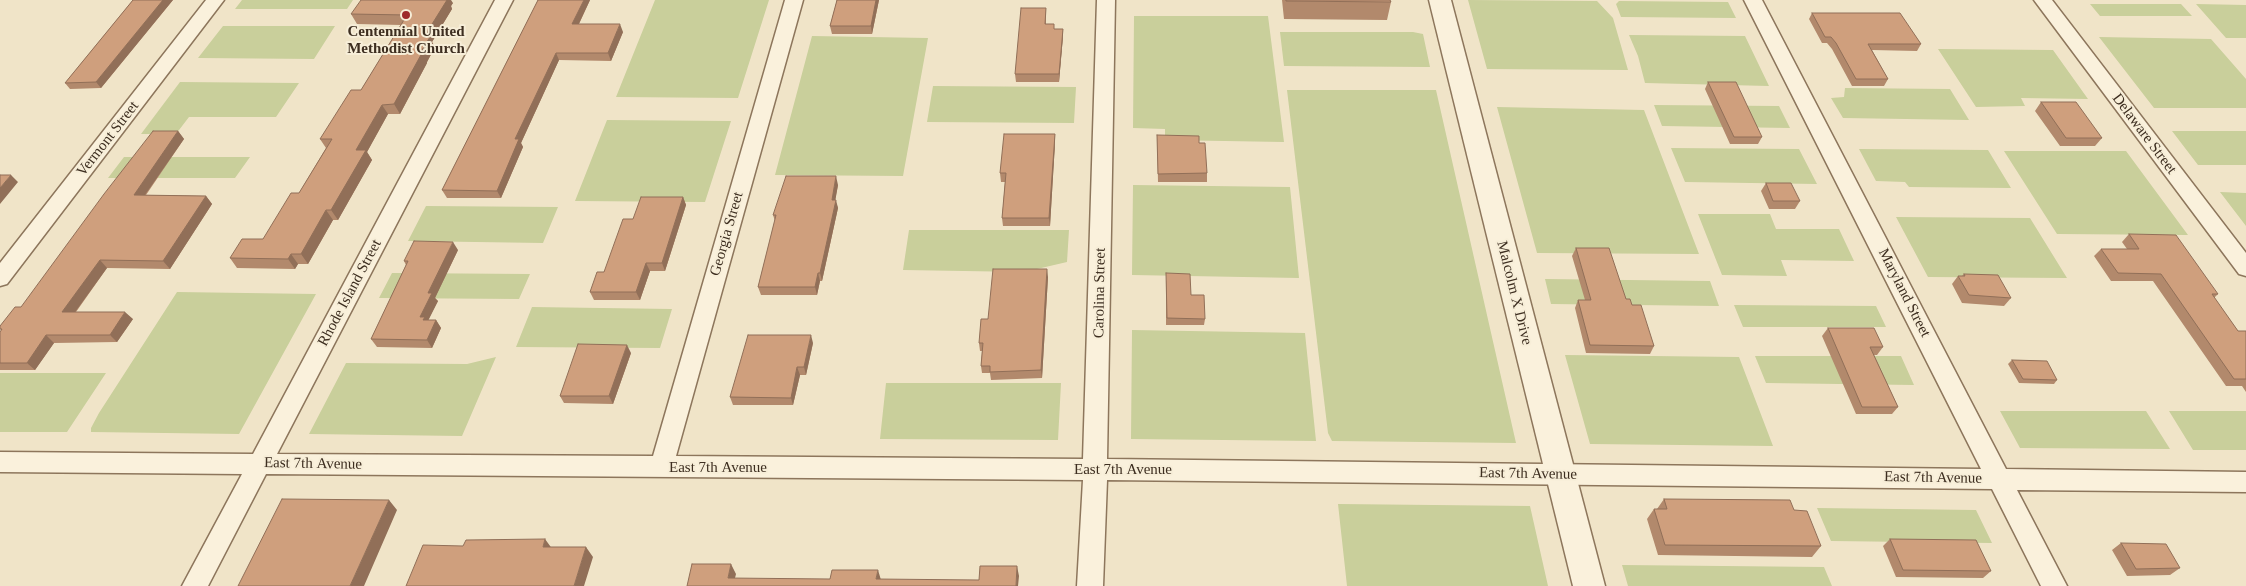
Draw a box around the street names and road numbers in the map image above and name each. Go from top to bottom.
street label: Delaware Street [2108,90,2180,178]
street label: Vermont Street [73,98,143,180]
street label: Georgia Street [706,190,748,278]
street label: Rhode Island Street [314,237,386,349]
street label: Malcolm X Drive [1492,239,1536,347]
street label: Maryland Street [1874,246,1934,340]
street label: Carolina Street [1090,248,1110,338]
street label: East 7th Avenue [264,454,362,474]
street label: East 7th Avenue [669,459,767,477]
street label: East 7th Avenue [1074,461,1172,479]
street label: East 7th Avenue [1479,464,1577,484]
street label: East 7th Avenue [1884,468,1982,488]

